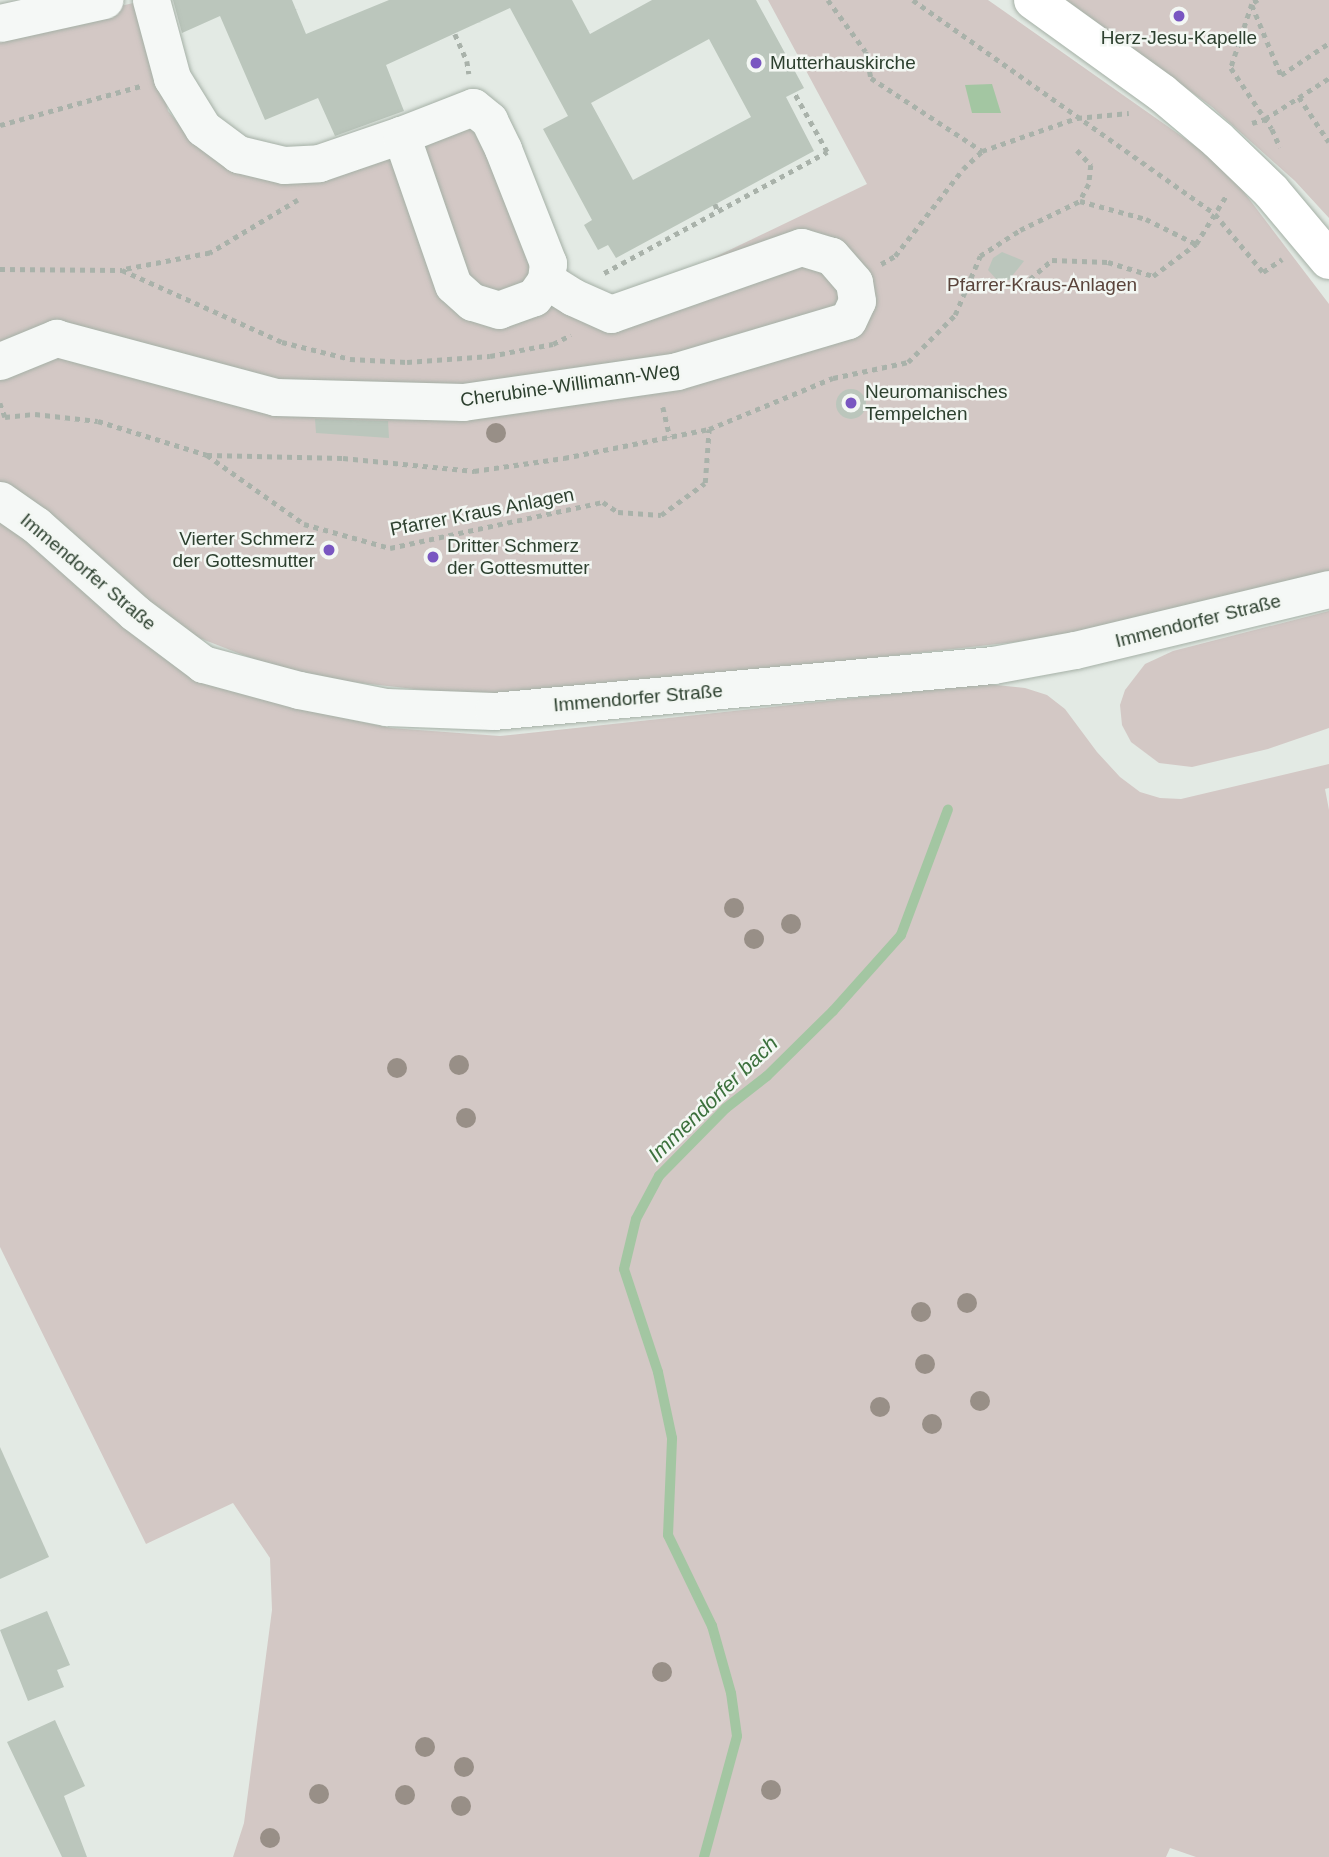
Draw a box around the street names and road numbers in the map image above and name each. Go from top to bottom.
street label: Cherubine-Willimann-Weg [459,358,681,412]
street label: Pfarrer Kraus Anlagen [388,483,576,541]
street label: Immendorfer Straße [16,509,160,635]
street label: Immendorfer Straße [1113,589,1283,653]
street label: Immendorfer Straße [552,679,724,717]

